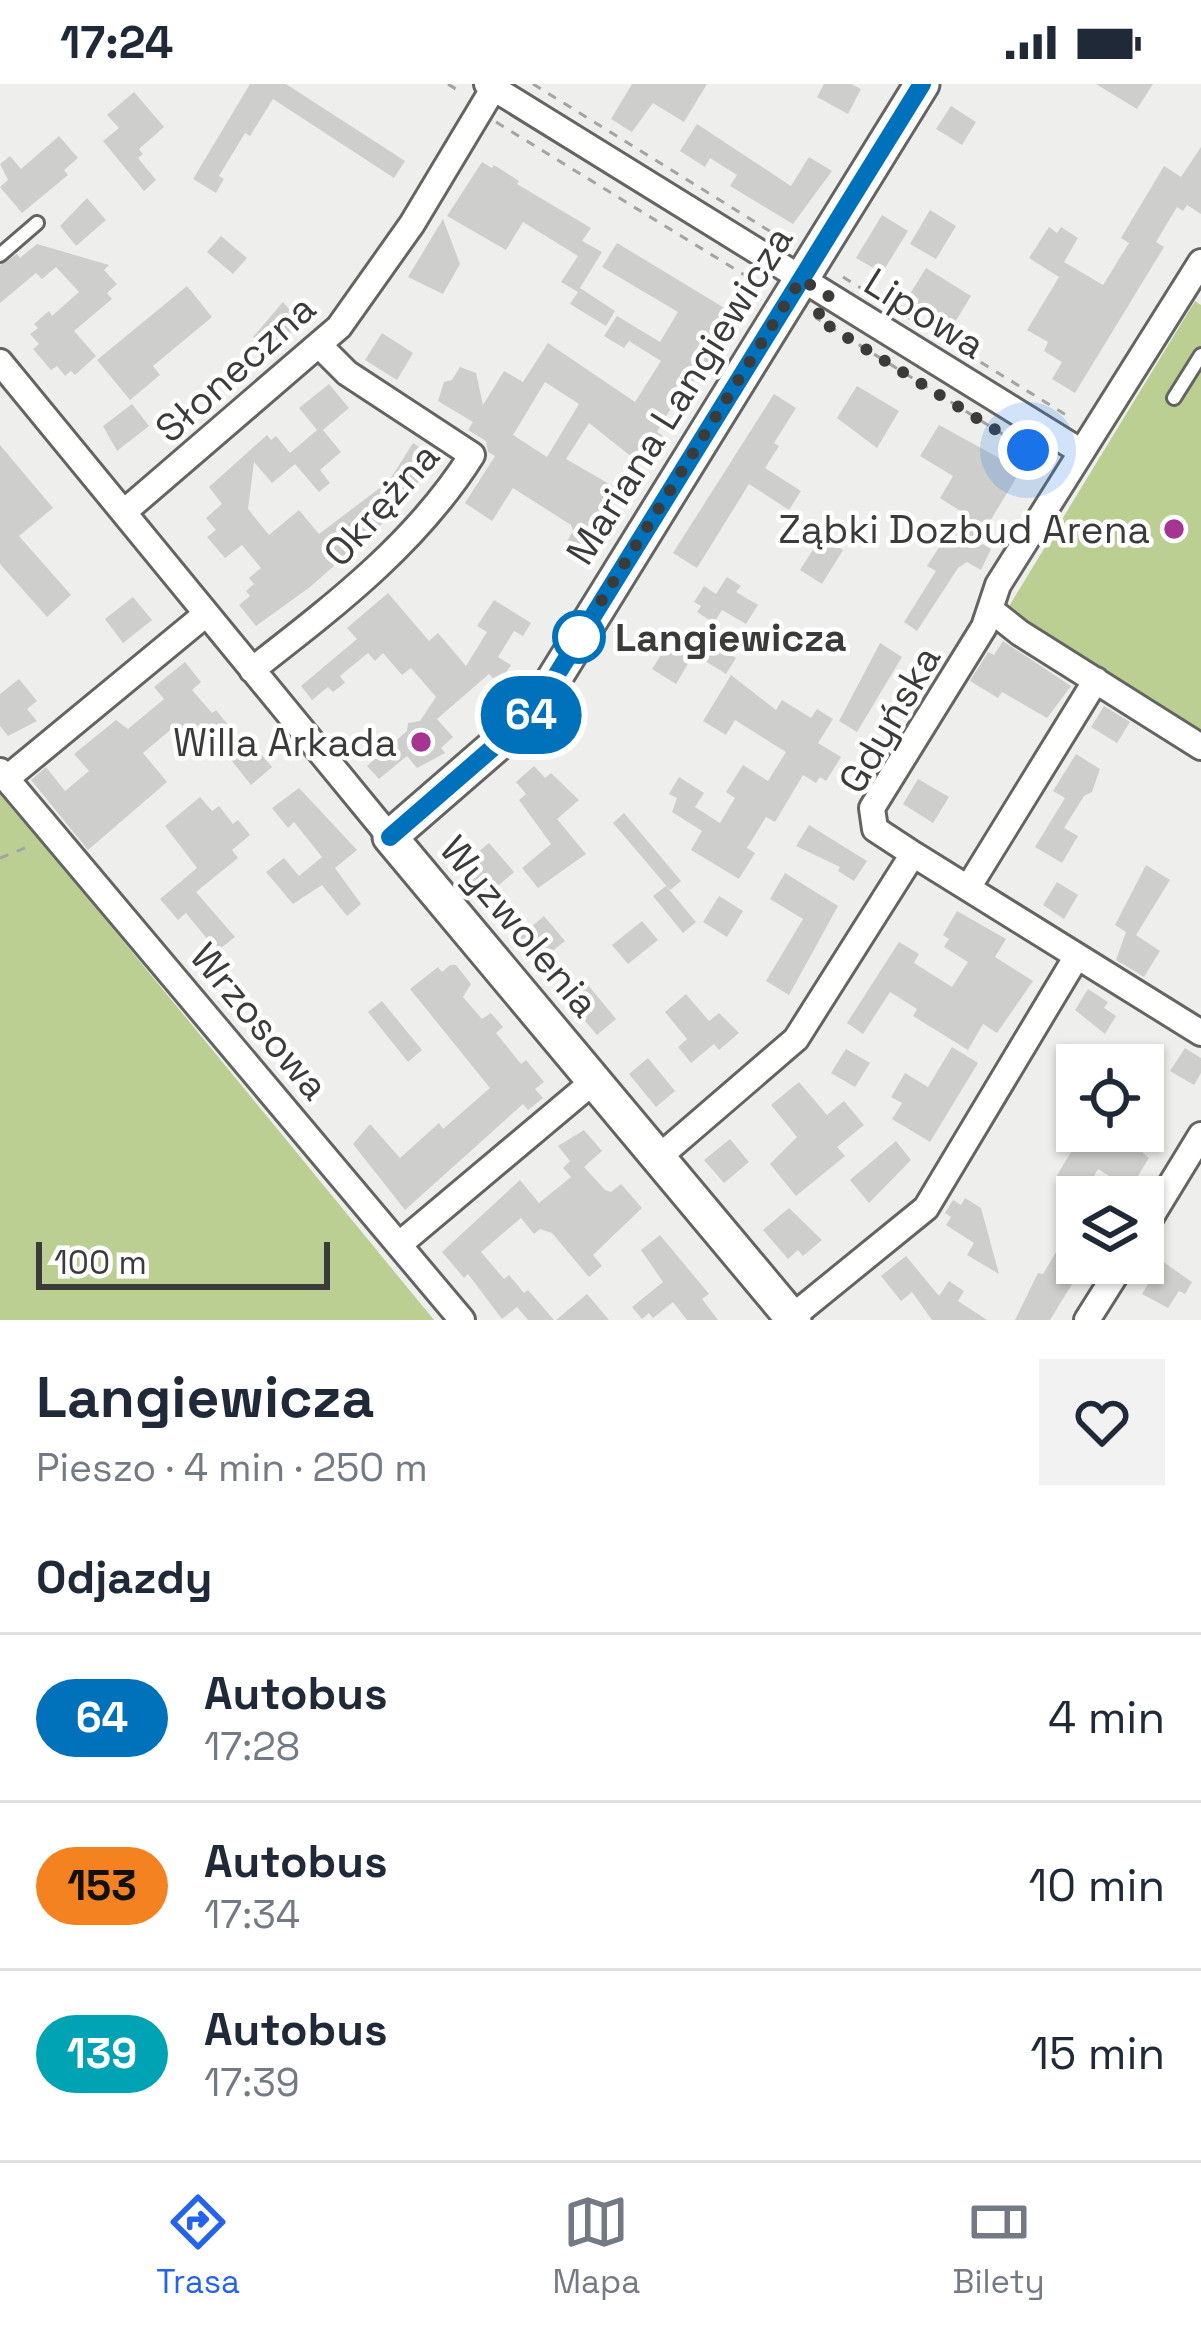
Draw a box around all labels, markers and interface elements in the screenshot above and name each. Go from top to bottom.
text: 17:24 [60,14,173,71]
street label: Mariana Langiewicza [555,217,804,574]
street label: Lipowa [855,257,994,369]
street label: Słoneczna [145,284,326,453]
your location [998,420,1058,480]
street label: Okrężna [313,432,450,577]
place label: Ząbki Dozbud Arena [778,505,1150,554]
marker: Ząbki Dozbud Arena [1161,516,1187,542]
marker: Langiewicza [554,612,604,662]
place label: Langiewicza [615,613,847,662]
street label: Gdyńska [828,637,951,802]
line badge: 64 [477,676,585,754]
text: 64 [505,688,557,741]
place label: Willa Arkada [173,718,397,767]
marker: Willa Arkada [408,729,434,755]
street label: Wyzwolenia [430,826,610,1027]
street label: Wrzosowa [180,933,339,1110]
map controls [1056,1044,1164,1284]
button: locate [1056,1044,1164,1152]
button: layers [1056,1176,1164,1284]
scale bar [36,1236,330,1289]
text: 100 m [54,1242,147,1284]
button: heart [1039,1359,1165,1485]
text: Langiewicza [36,1361,375,1434]
text: Pieszo · 4 min · 250 m [36,1443,428,1492]
text: Odjazdy [36,1549,213,1606]
text: Autobus [204,1665,388,1722]
text: 4 min [1048,1689,1165,1746]
text: 64 [76,1691,128,1744]
text: 17:28 [204,1722,300,1771]
text: Autobus [204,1833,388,1890]
text: 10 min [1028,1857,1165,1914]
text: 153 [67,1859,137,1912]
text: 17:34 [204,1890,300,1939]
text: Autobus [204,2001,388,2058]
text: 15 min [1030,2025,1165,2082]
text: 139 [67,2027,137,2080]
text: 17:39 [204,2058,300,2107]
tab: Trasa [156,2189,240,2303]
tab: Mapa [552,2189,640,2303]
tab: Bilety [953,2189,1045,2303]

